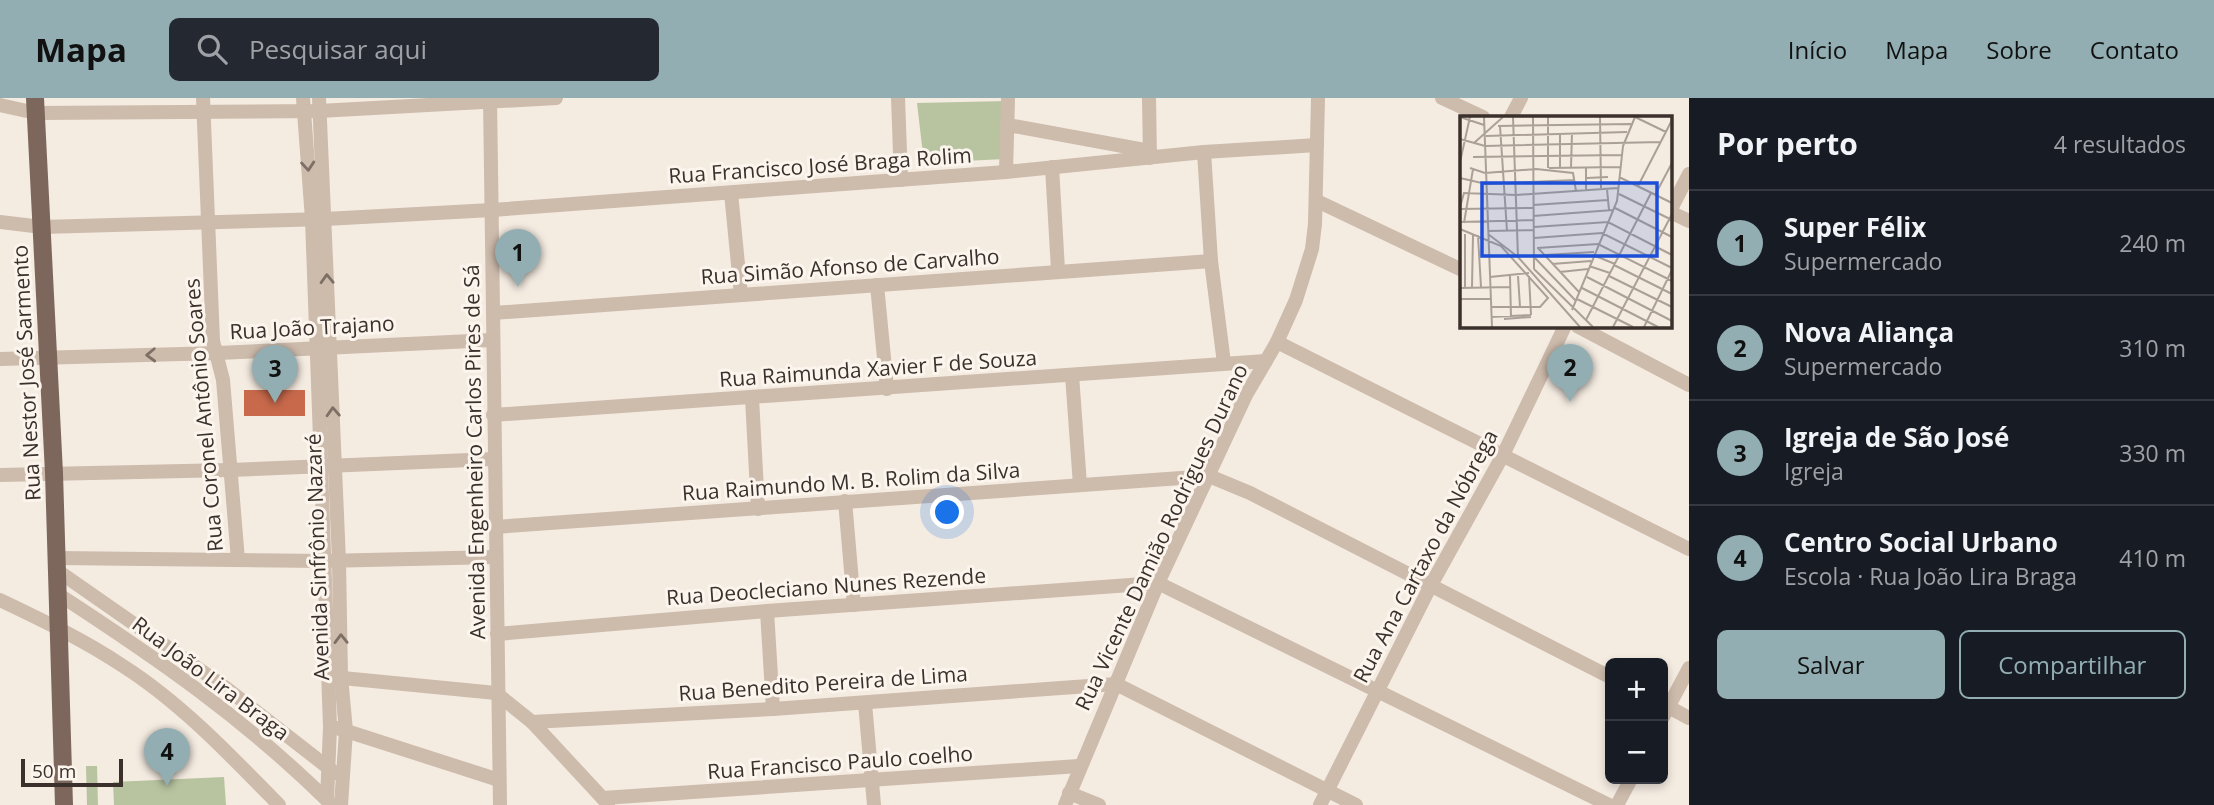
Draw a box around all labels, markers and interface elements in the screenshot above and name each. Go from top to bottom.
search box [169,18,659,81]
text: Mapa [35,27,127,72]
icon: search [193,30,231,68]
text: Pesquisar aqui [249,31,427,67]
text: Início [1788,33,1847,66]
text: Mapa [1885,33,1948,66]
text: Sobre [1986,33,2052,66]
text: Contato [2090,33,2179,66]
inset map [1460,116,1672,327]
text: Por perto [1717,123,1858,164]
text: 4 resultados [2054,128,2186,160]
street label: Rua Francisco José Braga Rolim [667,140,973,190]
one-way arrow [300,161,315,172]
text: Super Félix [1784,209,1926,245]
text: 1 [1733,227,1747,259]
text: 240 m [2119,227,2186,259]
pin: 1 [495,229,541,287]
street label: Rua Simão Afonso de Carvalho [700,242,1000,290]
street label: Rua Nestor José Sarmento [5,244,47,502]
text: Supermercado [1784,245,1942,277]
street label: Avenida Engenheiro Carlos Pires de Sá [457,264,491,640]
one-way arrow [320,273,335,284]
street label: Rua Coronel Antônio Soares [177,277,229,553]
street label: Rua João Trajano [229,309,395,345]
text: Nova Aliança [1784,314,1954,350]
text: 2 [1733,332,1747,364]
text: 310 m [2119,332,2186,364]
street label: Rua Raimunda Xavier F de Souza [718,343,1038,393]
pin: 2 [1547,344,1593,402]
pin: 3 [252,345,298,403]
one-way arrow [145,347,156,362]
text: Supermercado [1784,350,1942,382]
street label: Rua Vicente Damião Rodrigues Durano [1068,359,1254,715]
one-way arrow [325,406,340,417]
text: Igreja de São José [1784,419,2009,455]
street label: Rua Ana Cartaxo da Nóbrega [1346,425,1504,687]
street label: Avenida Sinfrônio Nazaré [299,433,335,681]
text: 3 [1733,437,1747,469]
text: 330 m [2119,437,2186,469]
street label: Rua Raimundo M. B. Rolim da Silva [681,455,1021,507]
text: Igreja [1784,455,1844,487]
your location [930,495,964,529]
text: Centro Social Urbano [1784,524,2058,560]
text: 4 [1733,542,1747,574]
text: 410 m [2119,542,2186,574]
text: Escola · Rua João Lira Braga [1784,560,2077,592]
street label: Rua Deocleciano Nunes Rezende [665,561,987,611]
street label: Rua João Lira Braga [127,610,295,746]
button: Salvar [1717,630,1945,699]
button: Compartilhar [1959,630,2186,699]
one-way arrow [333,633,349,644]
map controls [1605,658,1668,784]
button: + [1605,658,1668,721]
street label: Rua Benedito Pereira de Lima [677,659,969,707]
button: − [1605,721,1668,784]
pin: 4 [144,728,190,786]
street label: Rua Francisco Paulo coelho [706,739,974,785]
scale bar [21,756,122,788]
text: 50 m [32,758,76,784]

